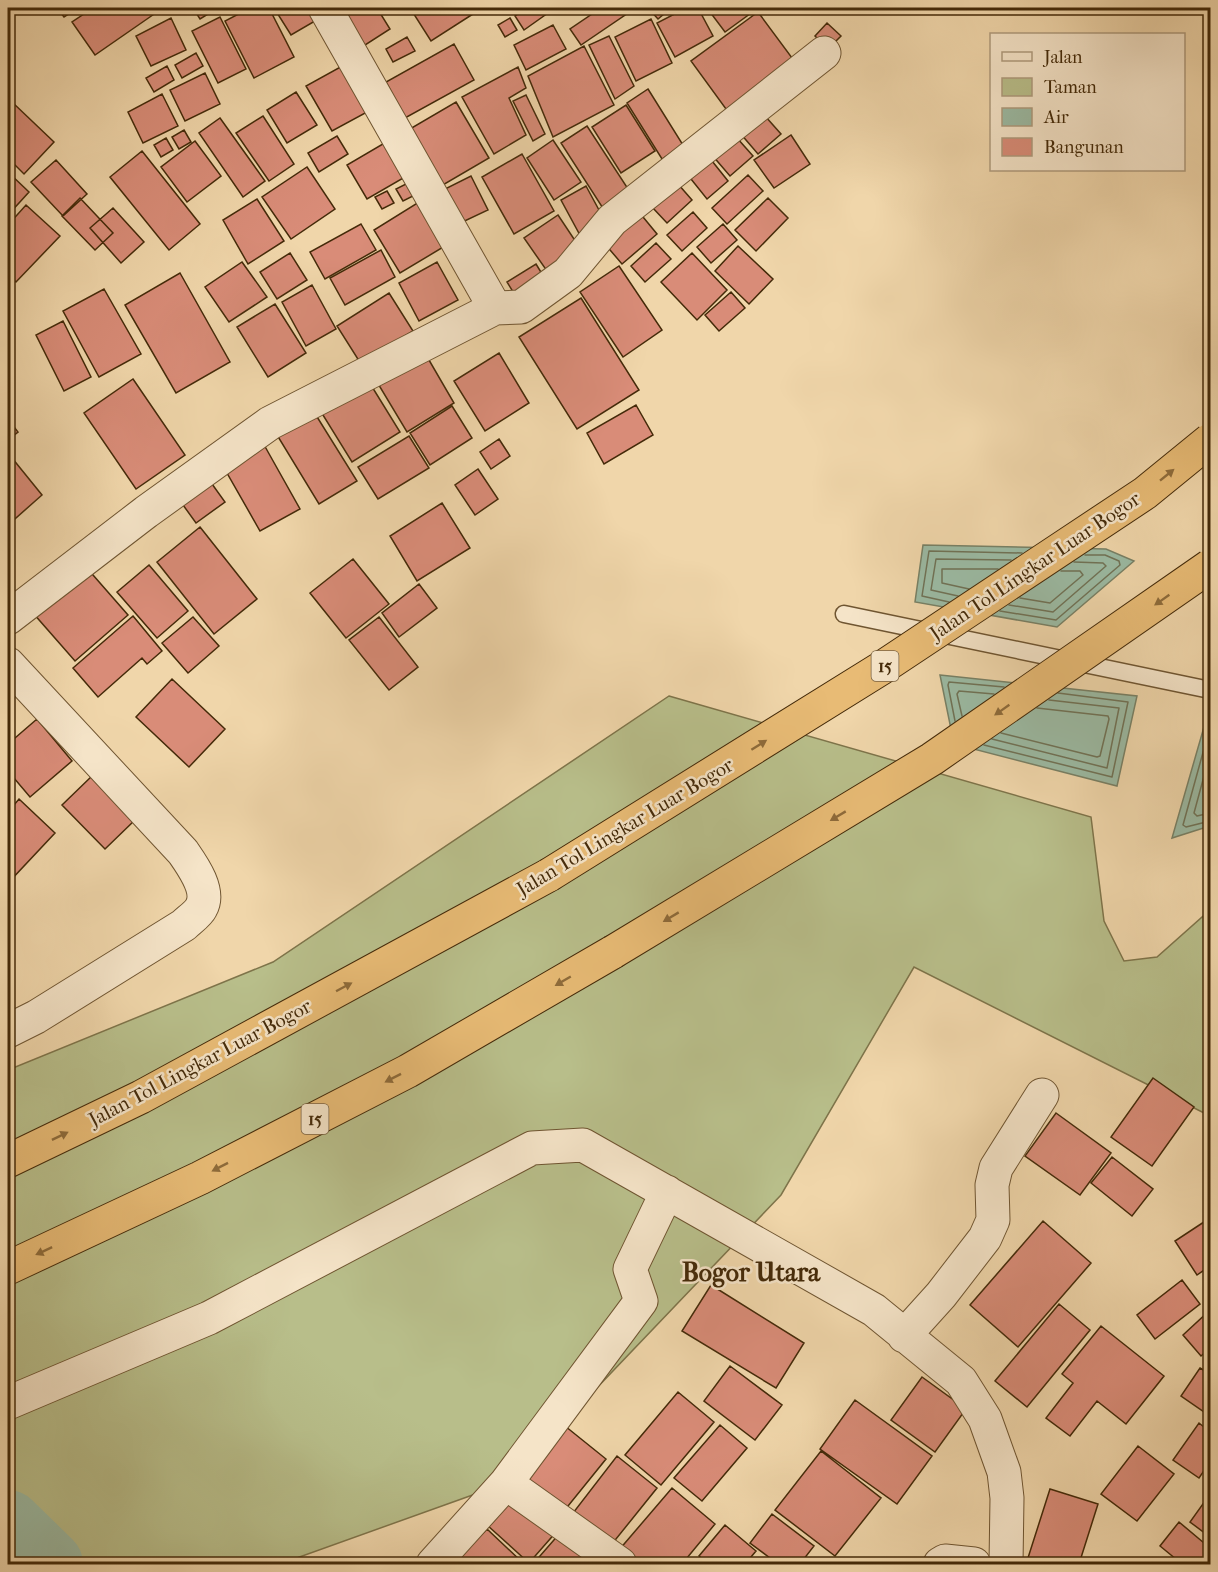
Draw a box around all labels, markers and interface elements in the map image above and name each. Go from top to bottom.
legend [990,33,1185,171]
text: Jalan [1042,47,1083,68]
text: Taman [1044,77,1097,98]
text: Air [1043,107,1069,128]
text: Bangunan [1044,137,1124,158]
one-way arrow [1159,470,1174,482]
street label: Jalan Tol Lingkar Luar Bogor [924,487,1145,646]
one-way arrow [1155,594,1171,606]
road number: 15 [872,651,898,681]
one-way arrow [994,704,1010,715]
one-way arrow [751,739,767,750]
street label: Jalan Tol Lingkar Luar Bogor [511,753,738,902]
one-way arrow [830,810,846,821]
one-way arrow [662,912,679,922]
one-way arrow [554,976,571,986]
one-way arrow [336,982,353,992]
street label: Jalan Tol Lingkar Luar Bogor [83,994,316,1132]
one-way arrow [385,1073,402,1083]
road number: 15 [302,1104,328,1134]
one-way arrow [52,1131,69,1140]
one-way arrow [211,1162,229,1172]
one-way arrow [35,1247,52,1256]
district label: Bogor Utara [682,1257,821,1288]

